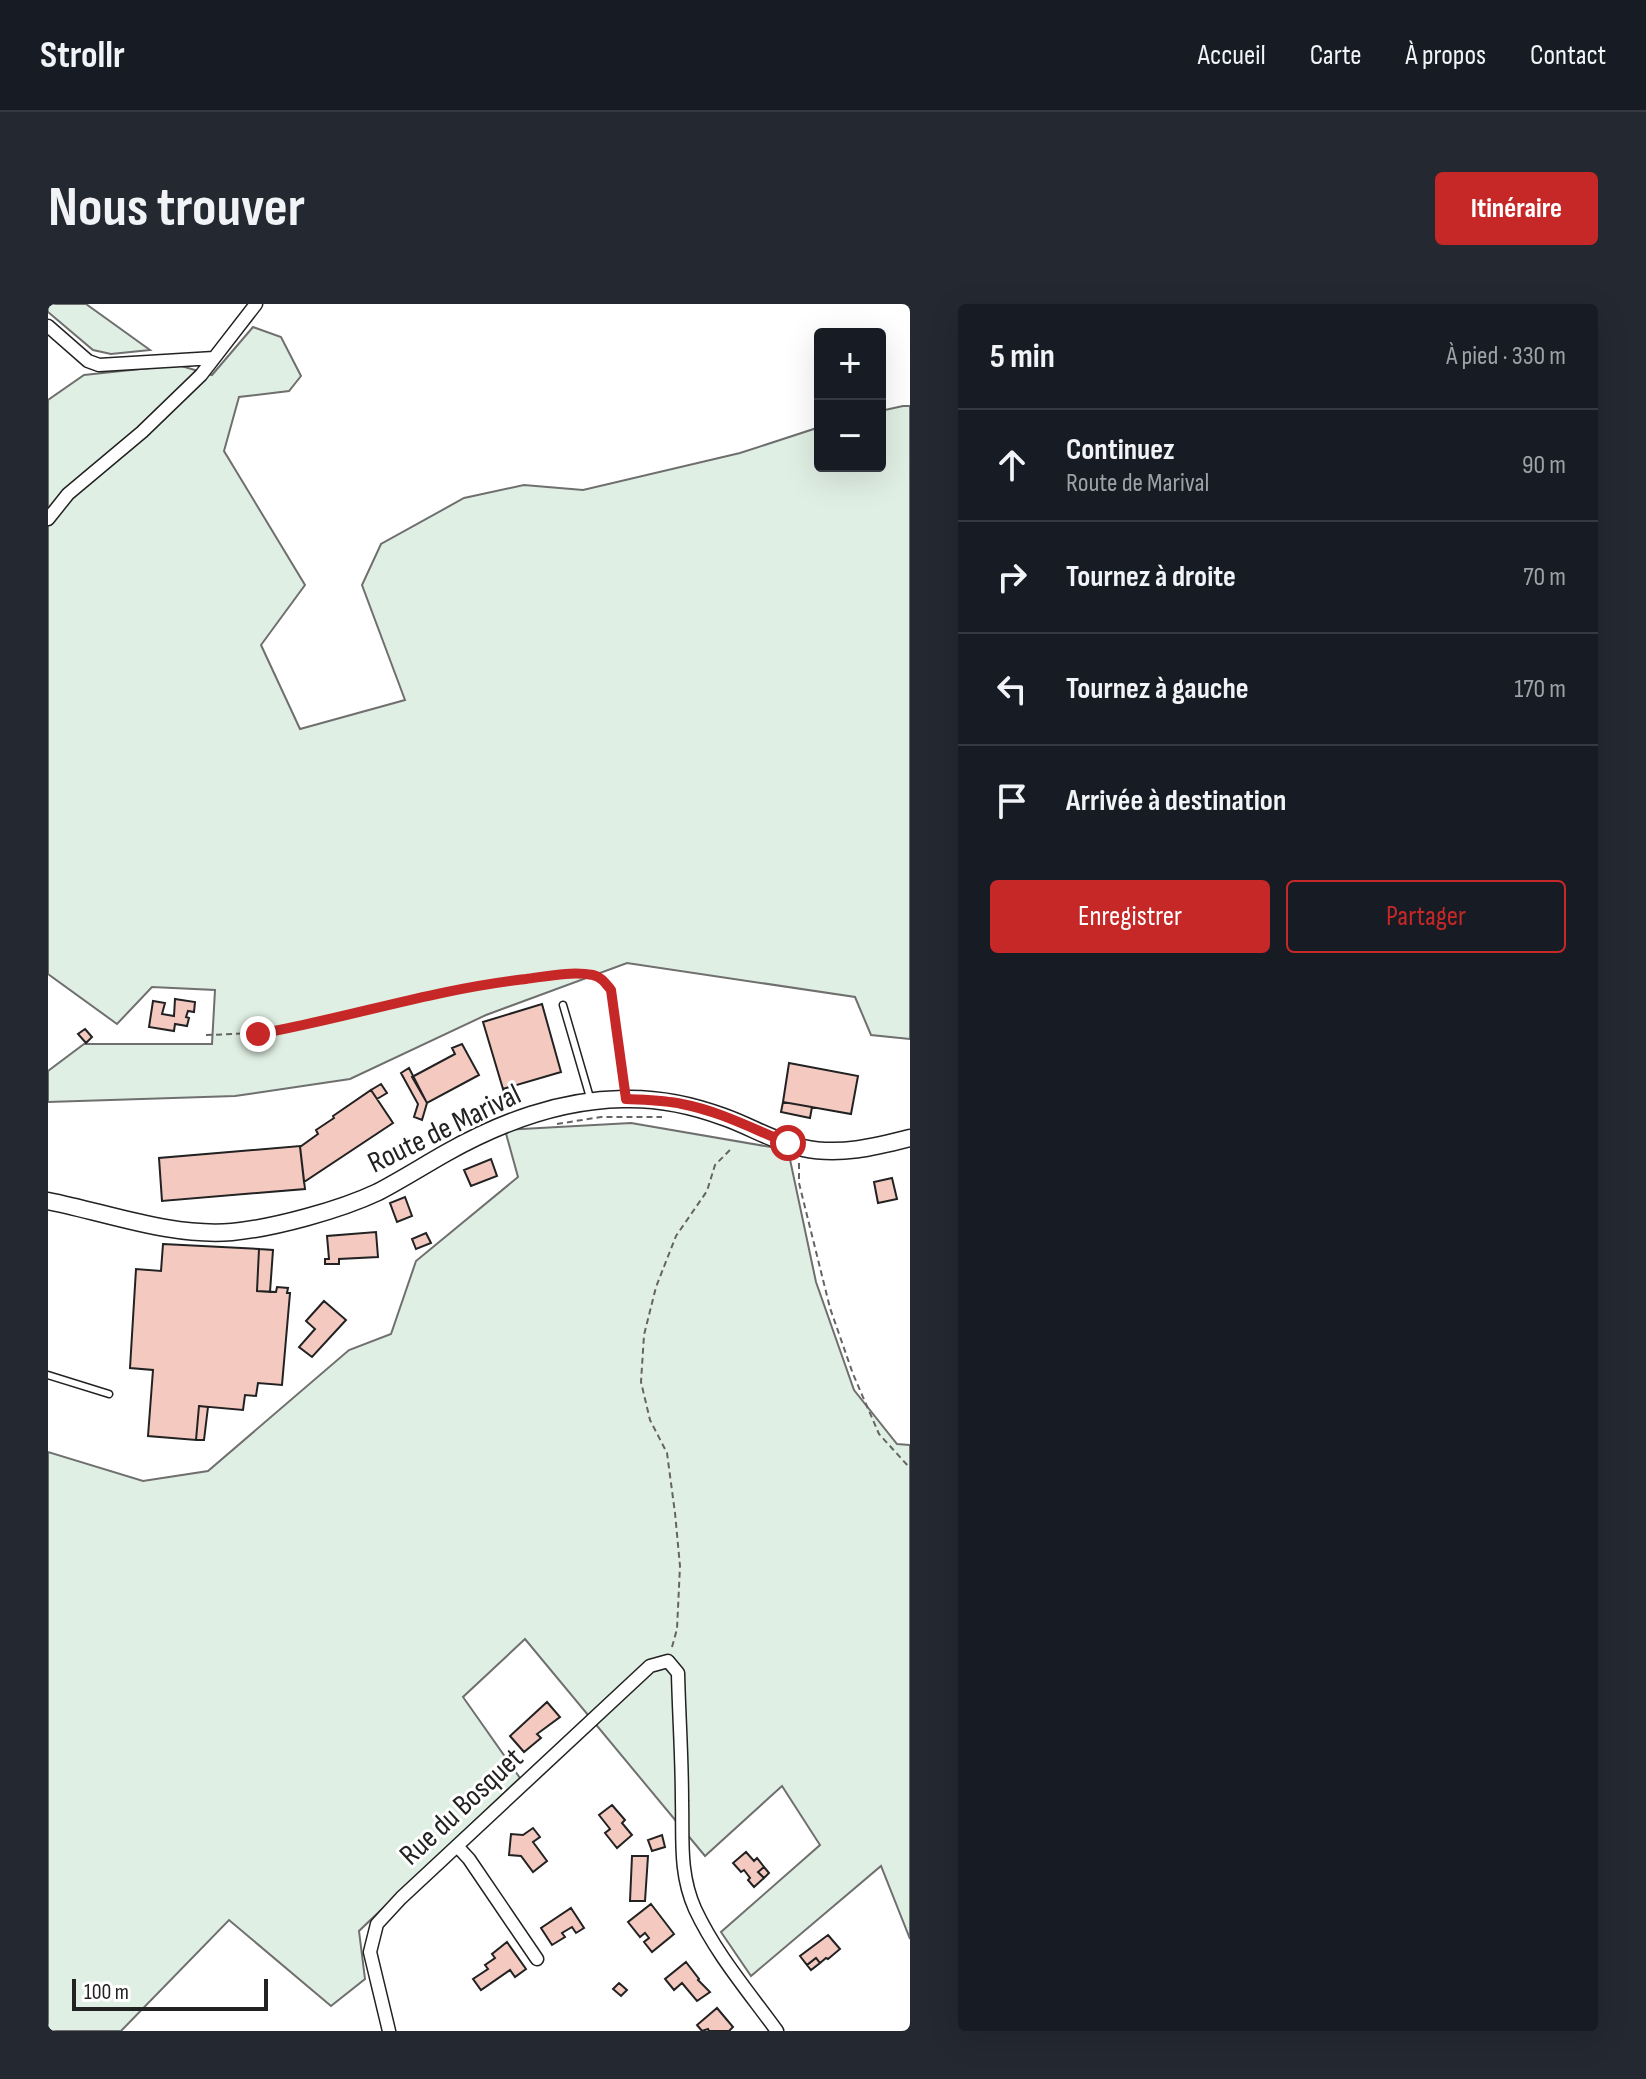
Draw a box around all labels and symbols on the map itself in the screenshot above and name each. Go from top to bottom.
route end [240,1016,276,1052]
street label: Route de Marival [362,1076,527,1181]
route start [770,1125,806,1161]
street label: Rue du Bosquet [392,1740,531,1873]
scale bar [72,1975,268,2011]

